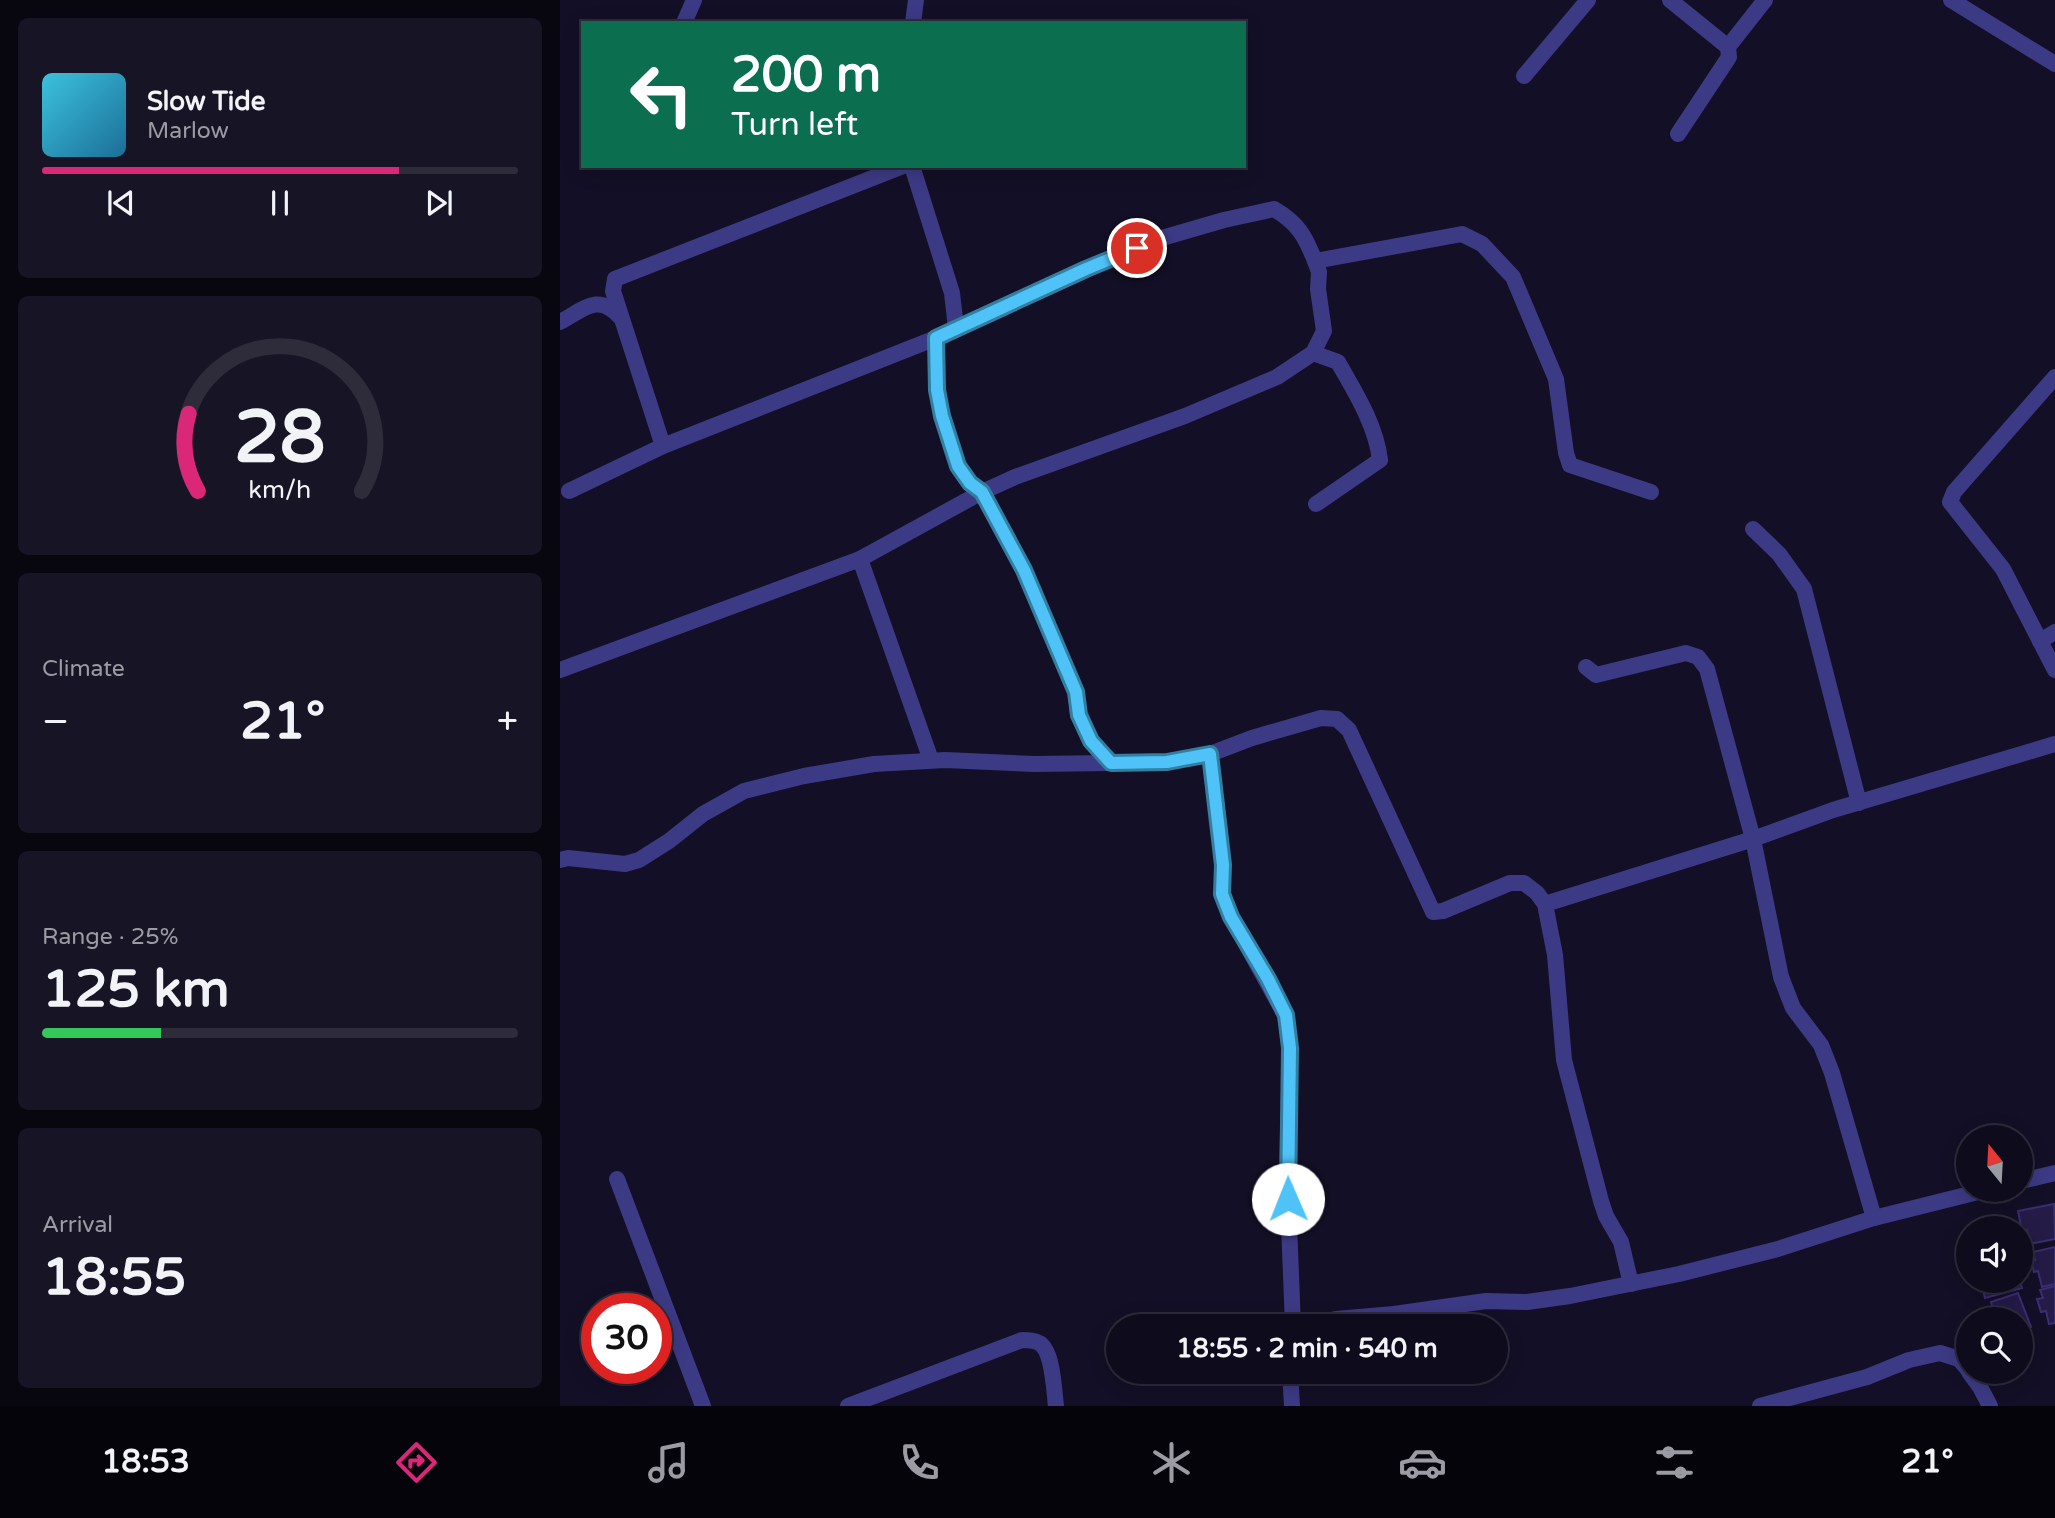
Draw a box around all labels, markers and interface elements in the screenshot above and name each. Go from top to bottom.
text: 200 m [731,46,881,105]
icon: left [616,49,707,140]
text: Slow Tide [147,86,265,117]
text: Turn left [731,106,858,144]
text: Marlow [147,117,229,145]
icon: previous [102,184,140,222]
icon: pause [261,184,299,222]
icon: next [420,184,458,222]
pin [1107,218,1167,278]
icon: arrive [1118,229,1156,267]
text: 28 [234,395,326,483]
text: km/h [249,475,311,505]
text: Climate [42,655,125,683]
text: 21° [240,690,325,753]
text: − [42,699,69,745]
text: + [497,699,518,745]
text: Range · 25% [42,923,178,951]
text: 125 km [42,958,230,1021]
north arrow [1956,1125,2034,1202]
map controls [1956,1125,2033,1384]
position arrow [1251,1162,1325,1236]
text: Arrival [42,1211,113,1239]
button: sound [1956,1216,2033,1293]
text: 18:55 [42,1246,186,1309]
speed limit sign: 30 [581,1293,672,1384]
button: search [1956,1307,2033,1384]
text: 18:55 · 2 min · 540 m [1176,1333,1438,1364]
icon: directions [392,1438,441,1487]
icon: music [644,1438,693,1487]
icon: phone [895,1438,944,1487]
icon: climate [1147,1438,1196,1487]
icon: car [1398,1438,1447,1487]
icon: filters [1650,1438,1699,1487]
text: 18:53 [101,1443,190,1481]
text: 21° [1901,1443,1954,1481]

